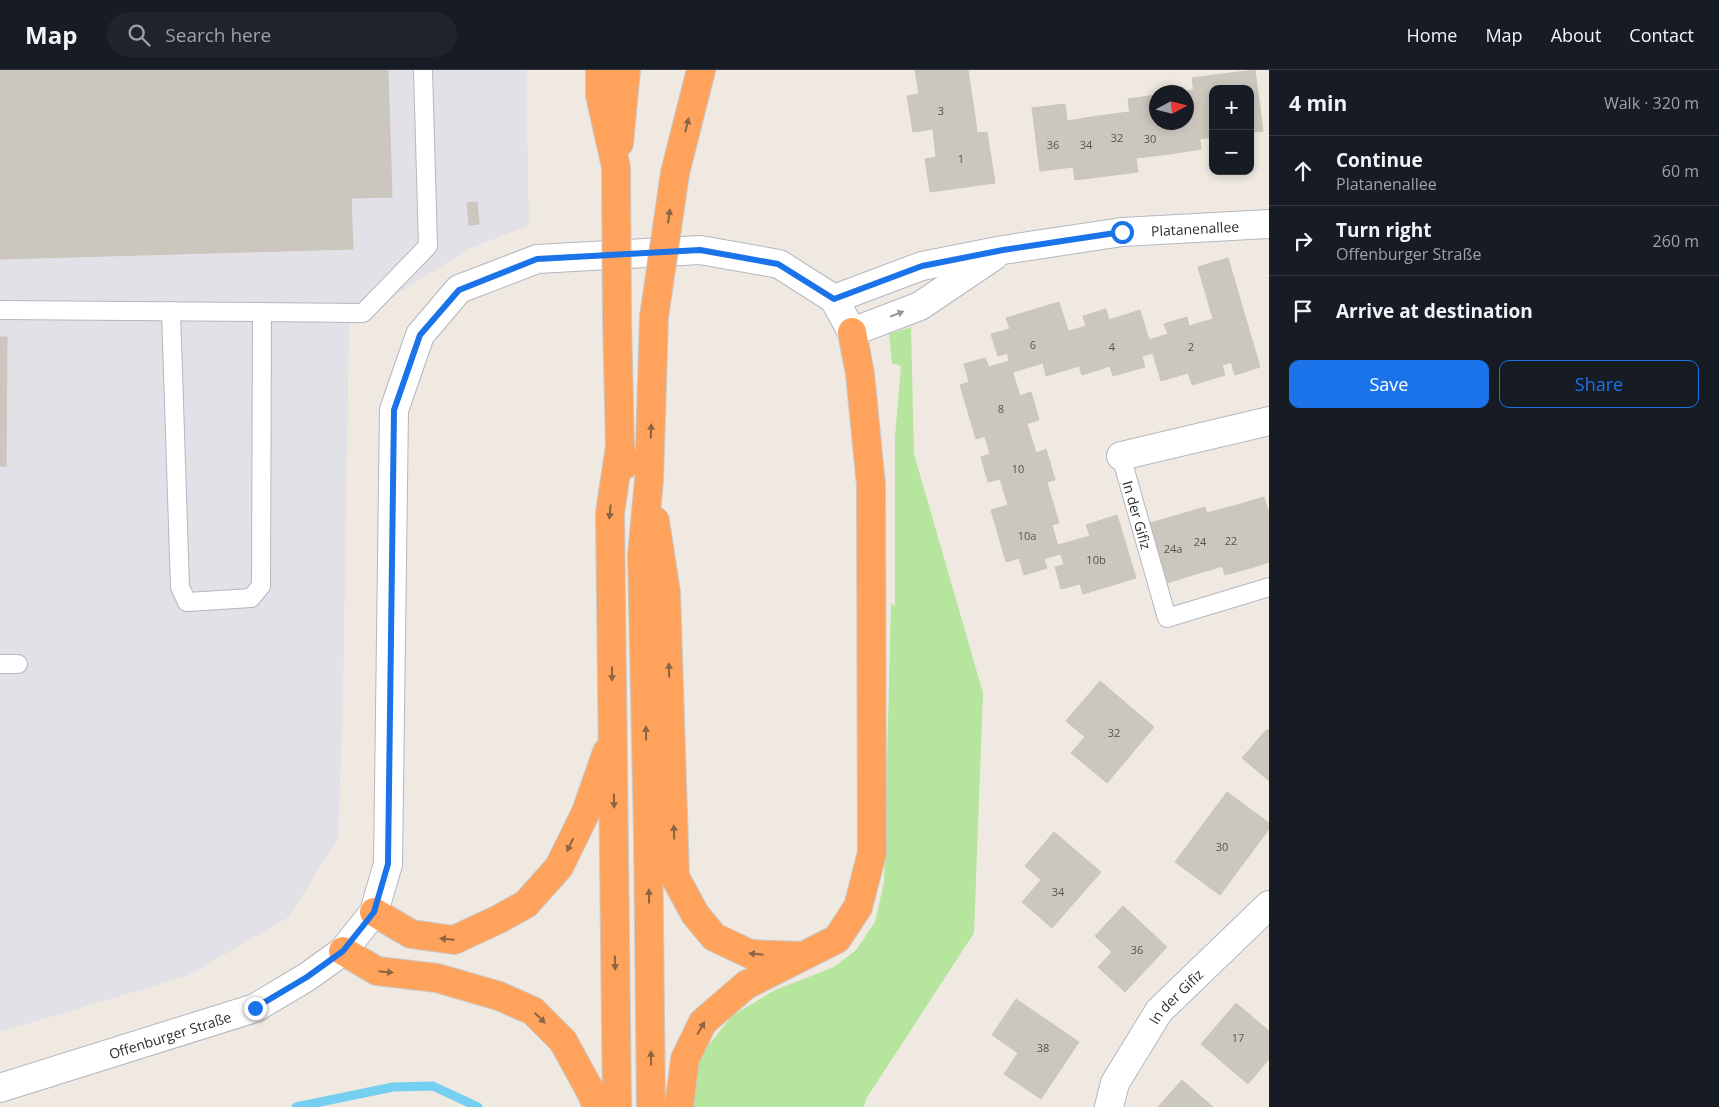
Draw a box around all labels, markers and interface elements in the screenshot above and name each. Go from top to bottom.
search box [107,12,457,57]
text: Map [25,18,77,51]
icon: search [125,21,153,49]
text: Search here [165,22,271,48]
text: Home [1407,23,1457,47]
text: Map [1485,23,1523,47]
text: About [1551,23,1601,47]
text: Contact [1629,23,1694,47]
north arrow [1149,85,1194,130]
map controls [1209,85,1254,175]
button: + [1209,85,1254,130]
text: 4 min [1289,89,1347,117]
text: Walk · 320 m [1604,92,1699,114]
house number: 3 [938,103,944,118]
one-way arrow [683,118,691,133]
house number: 32 [1111,130,1123,145]
button: − [1209,130,1254,175]
house number: 30 [1144,131,1156,146]
house number: 36 [1047,137,1059,152]
house number: 34 [1080,137,1093,152]
text: Continue [1336,147,1423,173]
house number: 1 [958,151,964,166]
icon: ahead [1289,157,1317,185]
text: 60 m [1662,160,1699,182]
text: Platanenallee [1336,173,1437,195]
one-way arrow [665,208,673,224]
street label: Platanenallee [1150,216,1240,240]
text: Turn right [1336,217,1431,243]
route start [1111,221,1134,244]
icon: right [1289,227,1317,255]
text: 260 m [1653,230,1699,252]
text: Offenburger Straße [1336,243,1481,265]
icon: arrive [1289,297,1317,325]
text: Arrive at destination [1336,298,1533,324]
one-way arrow [890,310,905,318]
house number: 6 [1030,337,1036,352]
house number: 4 [1109,339,1116,354]
house number: 2 [1188,339,1194,354]
button: Save [1289,360,1489,408]
button: Share [1499,360,1699,408]
house number: 8 [998,401,1004,416]
one-way arrow [647,423,655,439]
house number: 10 [1012,461,1024,476]
street label: In der Gifiz [1119,478,1157,552]
one-way arrow [606,504,614,520]
house number: 10a [1018,528,1036,543]
house number: 22 [1225,533,1237,548]
house number: 24 [1194,534,1207,549]
house number: 24a [1164,541,1182,556]
house number: 10b [1086,552,1106,567]
one-way arrow [665,661,673,677]
one-way arrow [608,666,616,682]
one-way arrow [642,725,650,741]
house number: 32 [1108,725,1120,740]
one-way arrow [610,793,618,809]
one-way arrow [670,824,678,840]
one-way arrow [566,838,574,852]
house number: 30 [1216,839,1228,854]
house number: 34 [1052,884,1065,899]
one-way arrow [645,888,653,904]
one-way arrow [438,934,454,942]
house number: 36 [1131,942,1143,957]
one-way arrow [748,949,764,957]
one-way arrow [612,955,620,971]
street label: In der Gifiz [1144,964,1207,1027]
one-way arrow [379,968,395,976]
route end [244,997,267,1020]
street label: Offenburger Straße [106,1007,234,1063]
one-way arrow [534,1012,546,1024]
one-way arrow [697,1020,705,1035]
house number: 17 [1232,1030,1244,1045]
house number: 38 [1037,1040,1049,1055]
one-way arrow [647,1050,655,1066]

